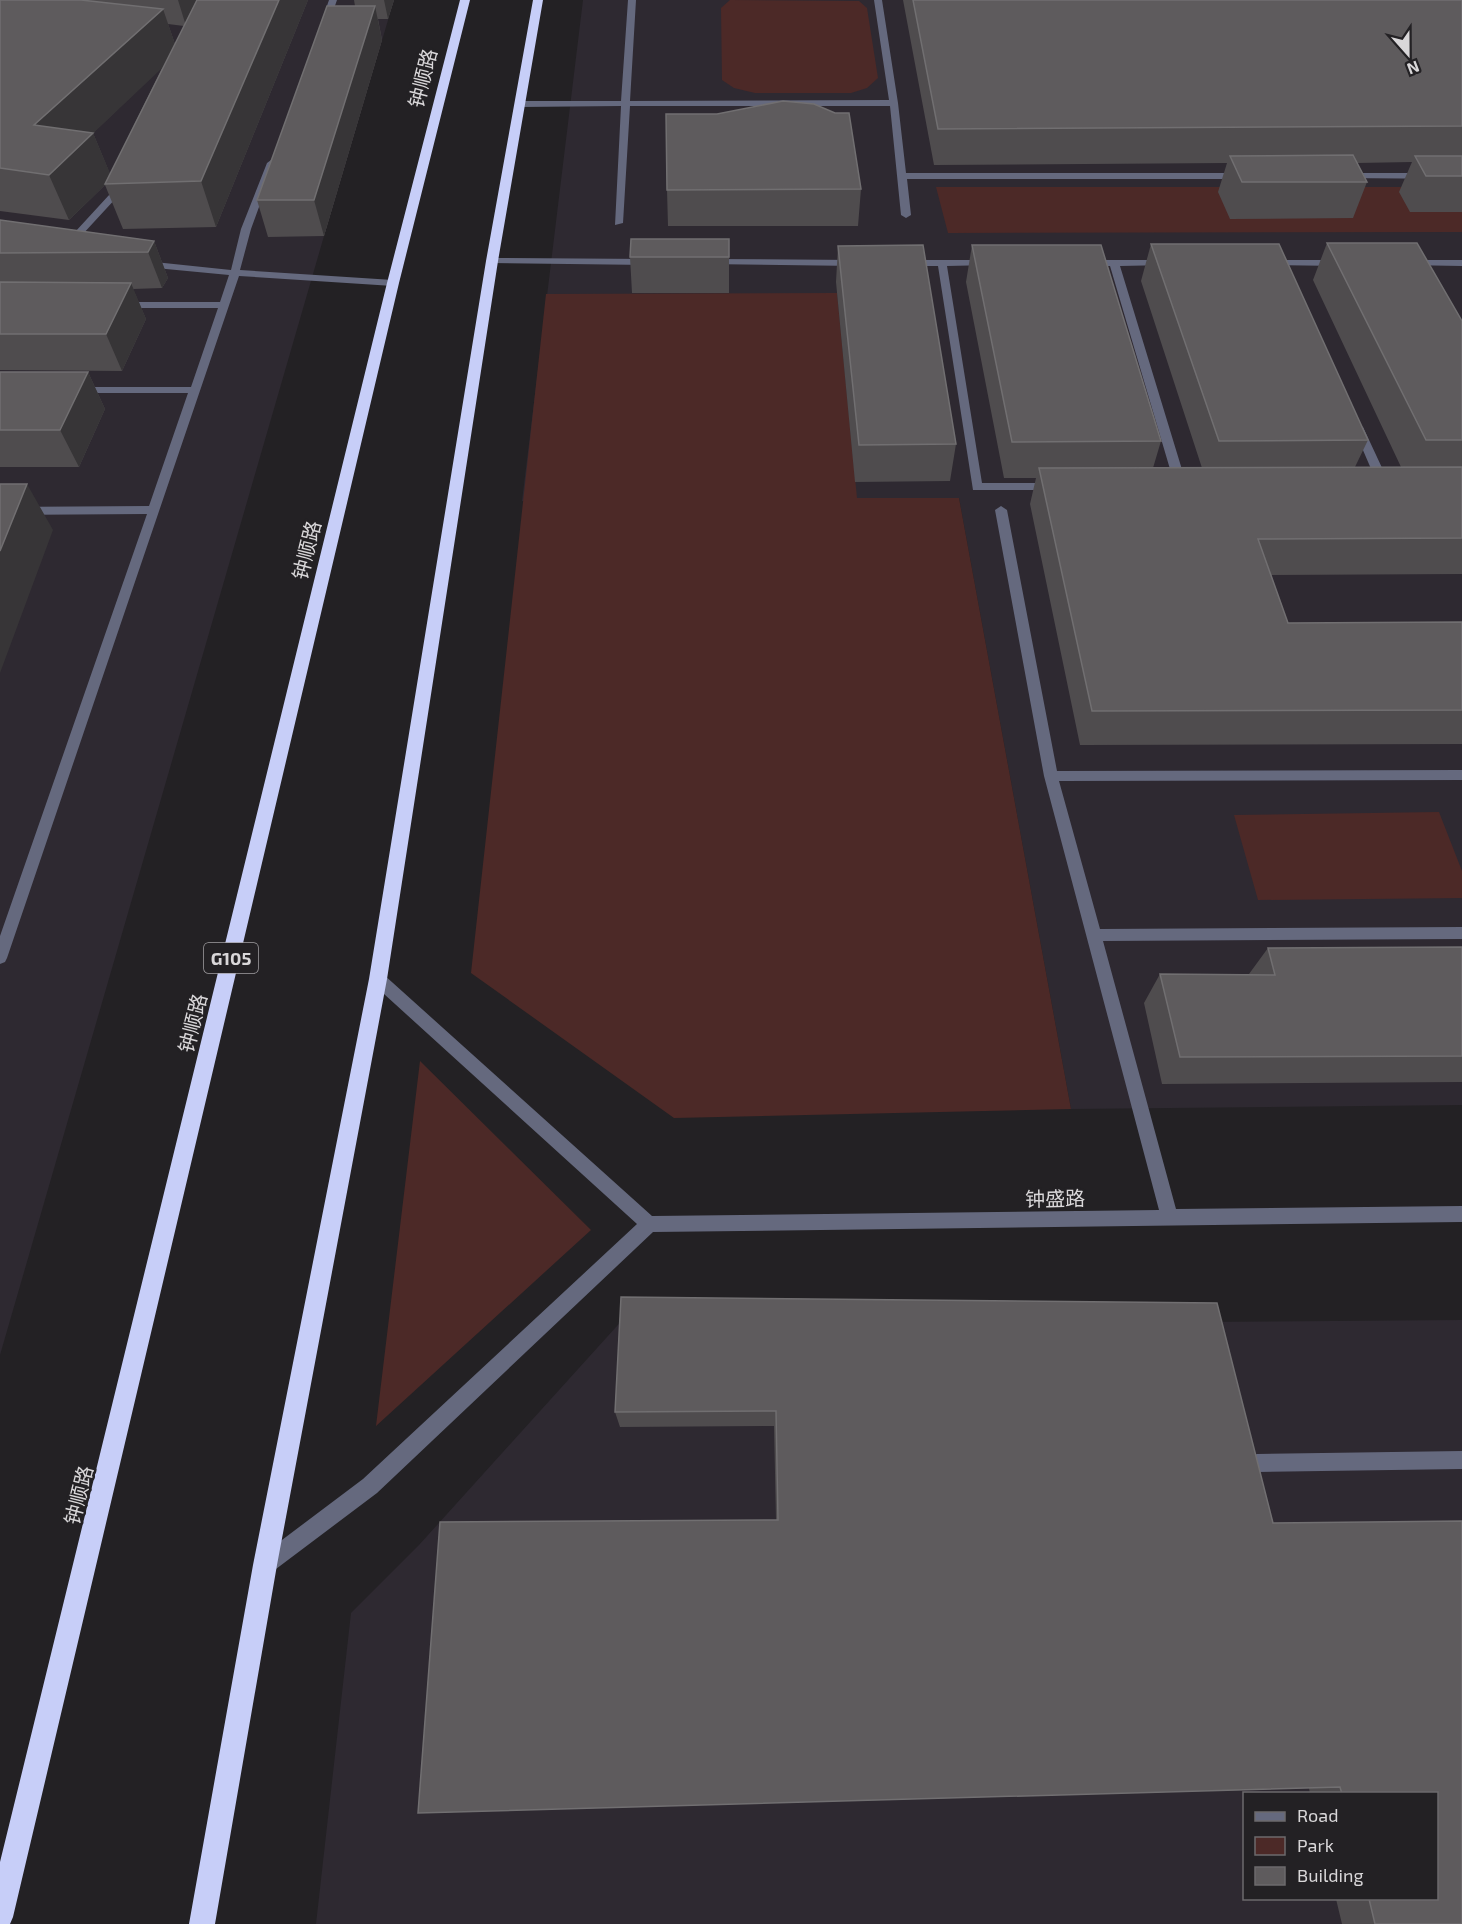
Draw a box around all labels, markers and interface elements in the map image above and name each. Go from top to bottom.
north arrow [1378,24,1438,84]
street label: 钟顺路 [403,46,441,110]
text: N [1405,58,1422,79]
street label: 钟顺路 [287,518,325,582]
road number: G105 [204,943,258,973]
street label: 钟顺路 [173,991,211,1055]
street label: 钟盛路 [1025,1185,1085,1211]
street label: 钟顺路 [59,1463,97,1527]
legend [1243,1792,1438,1900]
text: Road [1297,1804,1338,1826]
text: Park [1297,1834,1334,1856]
text: Building [1297,1864,1364,1886]

